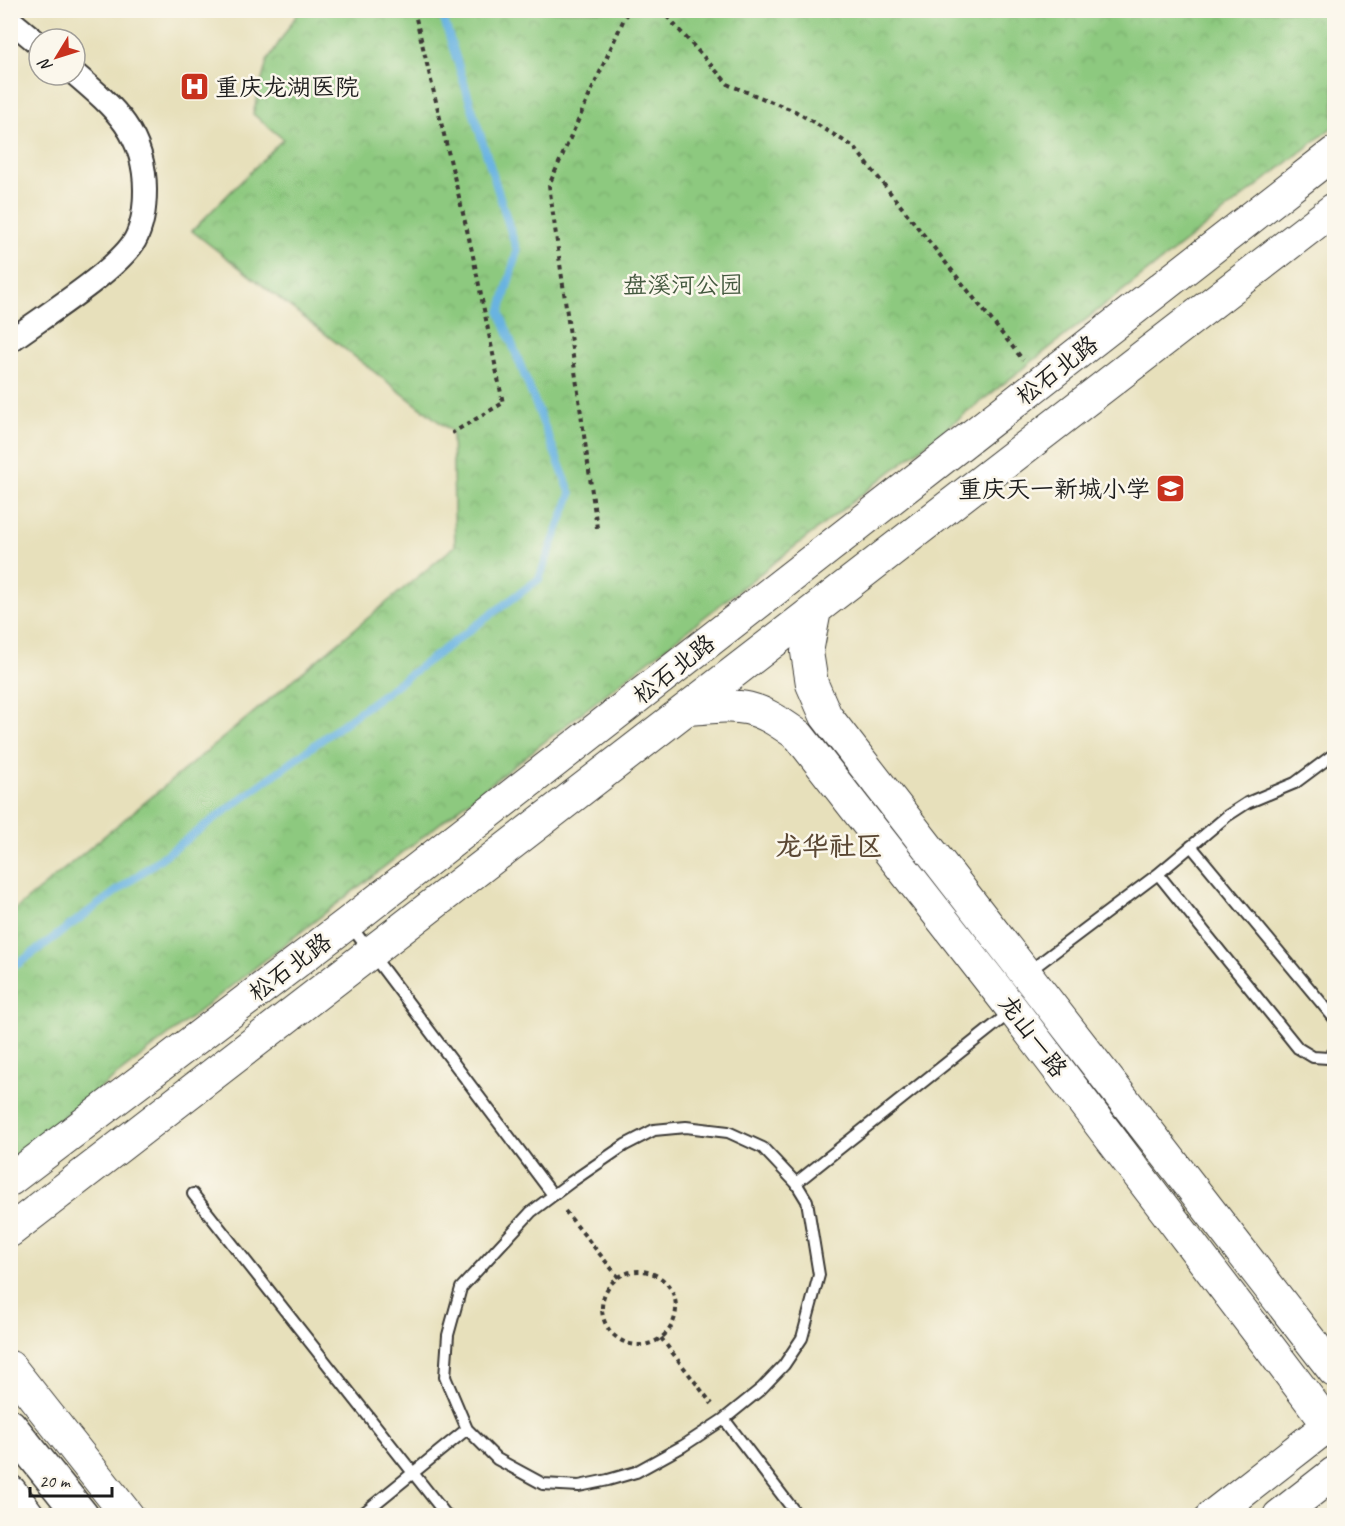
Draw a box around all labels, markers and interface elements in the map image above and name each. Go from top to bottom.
north arrow [27,27,87,87]
text: N [33,53,57,76]
hospital icon: 重庆龙湖医院 [178,71,210,103]
place label: 重庆龙湖医院 [215,72,359,102]
park label: 盘溪河公园 [623,270,743,300]
street label: 松石北路 [1010,329,1104,411]
school or university icon: 重庆天一新城小学 [1155,473,1187,505]
place label: 重庆天一新城小学 [958,474,1150,504]
street label: 松石北路 [627,628,721,710]
district label: 龙华社区 [775,829,883,863]
street label: 松石北路 [243,926,337,1008]
street label: 龙山一路 [992,989,1074,1083]
scale bar [30,1460,112,1498]
text: 20 m [39,1470,72,1492]

